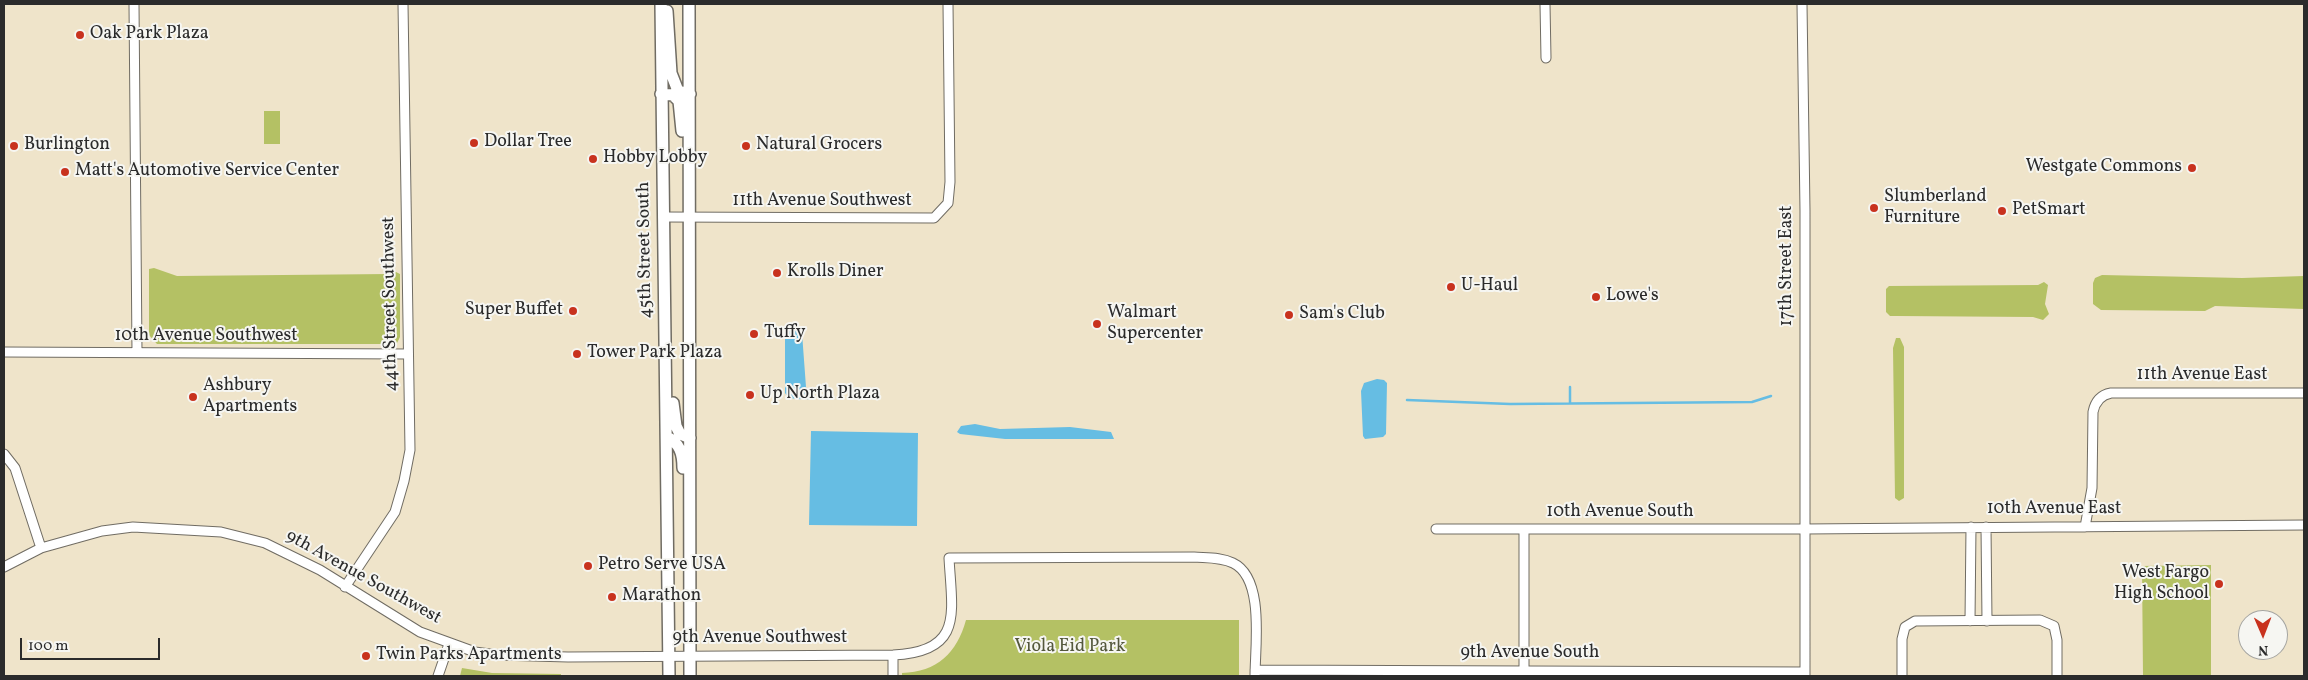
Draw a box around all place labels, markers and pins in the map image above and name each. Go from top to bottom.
place label: Oak Park Plaza [90,24,209,46]
marker: Oak Park Plaza [74,29,86,41]
place label: Dollar Tree [484,132,572,154]
place label: Burlington [24,135,110,157]
place label: Natural Grocers [756,135,882,157]
marker: Dollar Tree [468,137,480,149]
marker: Burlington [8,140,20,152]
marker: Natural Grocers [740,140,752,152]
place label: Hobby Lobby [603,148,707,170]
marker: Hobby Lobby [587,153,599,165]
place label: Westgate Commons [2025,157,2182,179]
place label: Matt's Automotive Service Center [75,161,339,183]
marker: Westgate Commons [2186,162,2198,174]
marker: Matt's Automotive Service Center [59,166,71,178]
place label: Slumberland Furniture [1884,187,1987,230]
place label: PetSmart [2012,200,2086,222]
marker: Slumberland Furniture [1868,202,1880,214]
marker: PetSmart [1996,205,2008,217]
place label: Krolls Diner [787,262,884,284]
marker: Krolls Diner [771,267,783,279]
place label: U-Haul [1461,276,1518,298]
marker: U-Haul [1445,281,1457,293]
place label: Lowe's [1606,286,1659,308]
marker: Lowe's [1590,291,1602,303]
place label: Super Buffet [465,300,563,322]
place label: Walmart Supercenter [1107,303,1203,346]
place label: Sam's Club [1299,304,1385,326]
marker: Super Buffet [567,305,579,317]
marker: Sam's Club [1283,309,1295,321]
marker: Walmart Supercenter [1091,318,1103,330]
place label: Tuffy [764,323,805,345]
marker: Tuffy [748,328,760,340]
place label: Tower Park Plaza [587,343,722,365]
marker: Tower Park Plaza [571,348,583,360]
place label: Ashbury Apartments [203,376,297,418]
place label: Up North Plaza [760,384,880,406]
marker: Up North Plaza [744,389,756,401]
marker: Ashbury Apartments [187,391,199,403]
place label: Petro Serve USA [598,555,726,577]
marker: Petro Serve USA [582,560,594,572]
place label: West Fargo High School [2114,563,2209,606]
marker: West Fargo High School [2213,578,2225,590]
place label: Marathon [622,586,701,608]
marker: Marathon [606,591,618,603]
place label: Twin Parks Apartments [376,645,562,667]
marker: Twin Parks Apartments [360,650,372,662]

